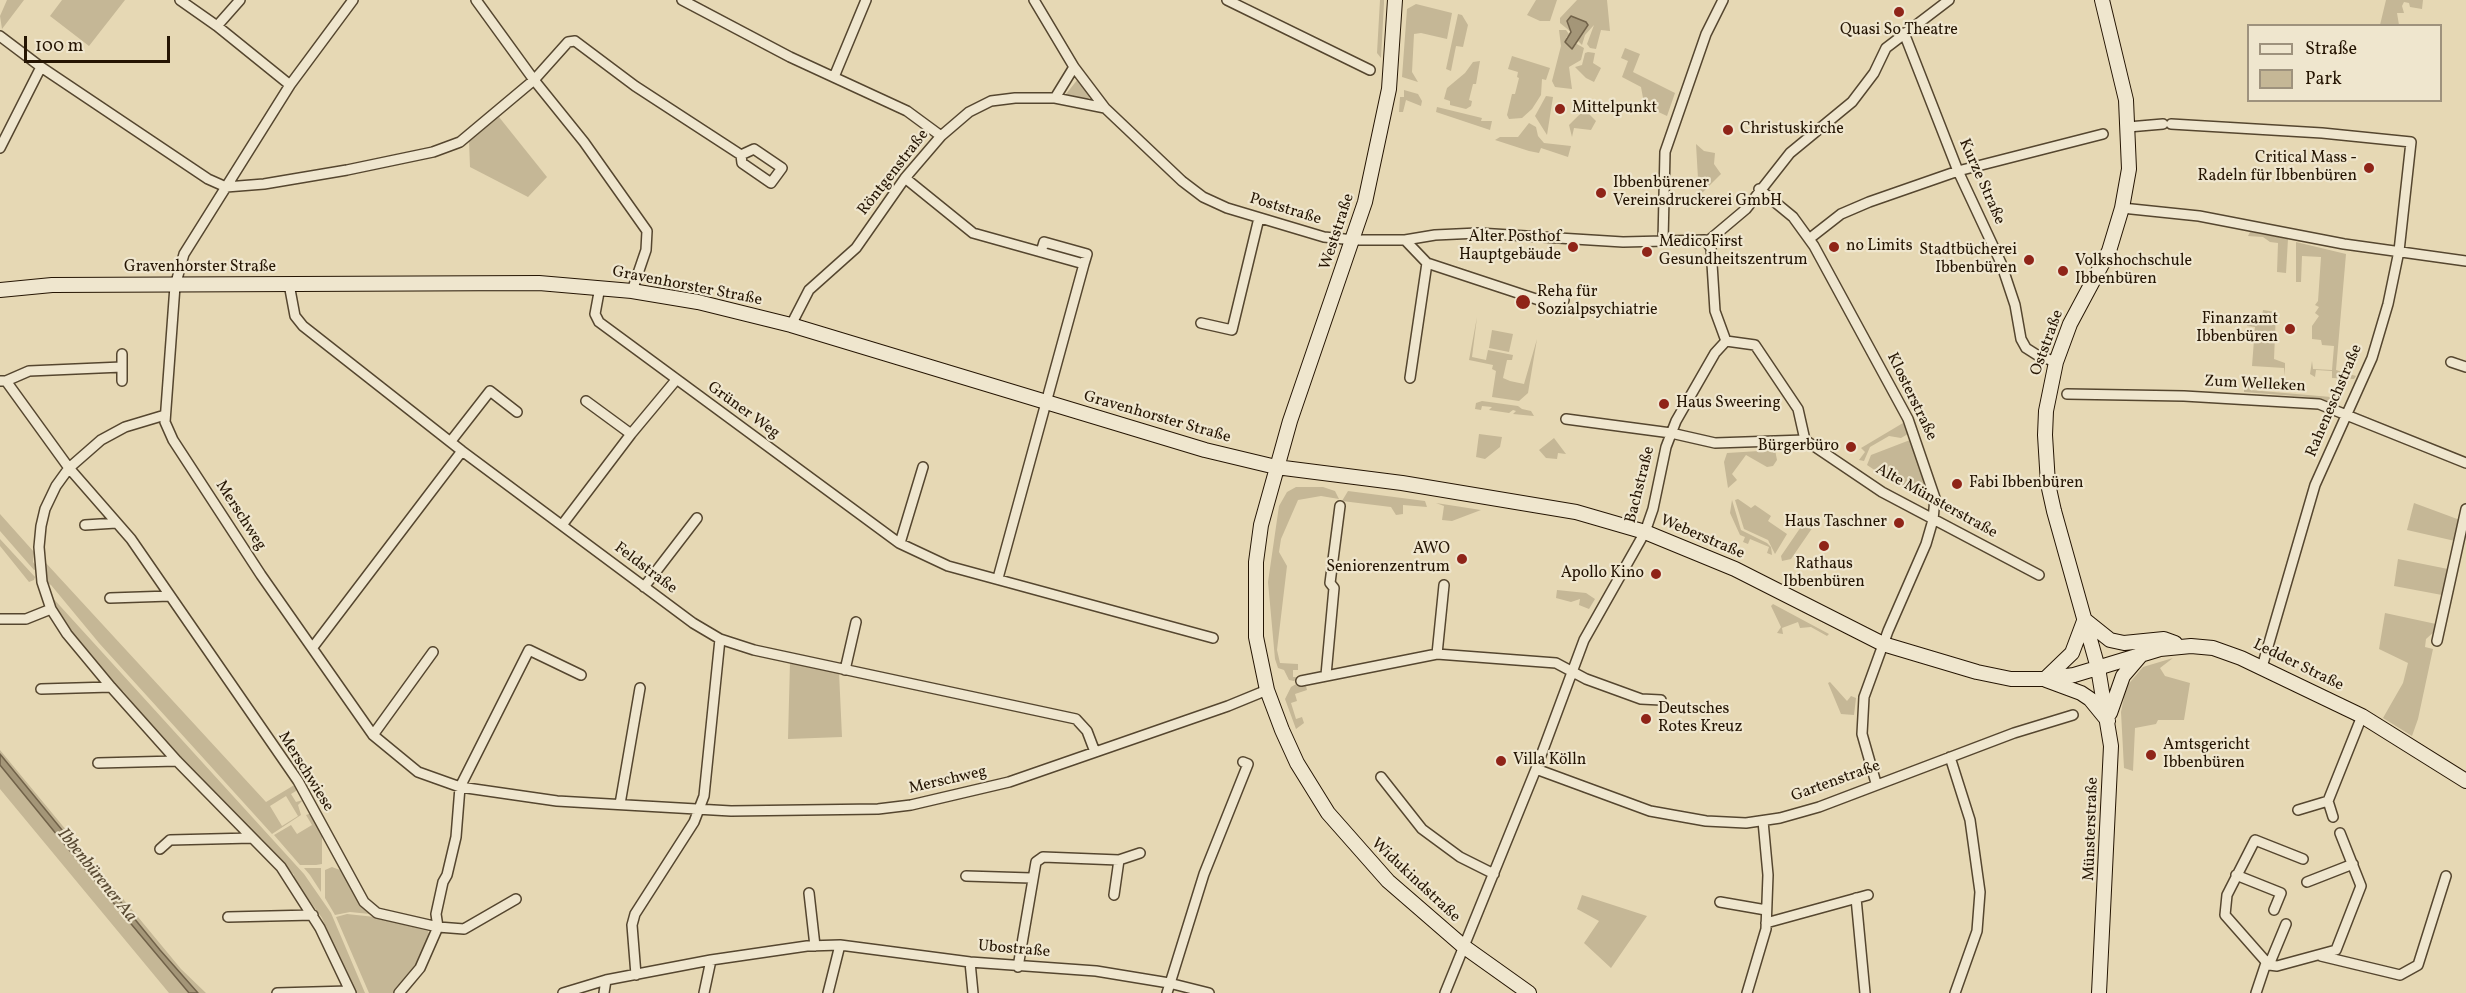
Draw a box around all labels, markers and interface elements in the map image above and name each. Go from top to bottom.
marker: Quasi So Theatre [1892,5,1906,19]
place label: Quasi So Theatre [1840,21,1958,41]
scale bar [27,24,172,62]
legend [2247,24,2442,102]
text: 100 m [35,34,84,59]
text: Straße [2305,37,2357,62]
text: Park [2305,67,2342,92]
place label: Mittelpunkt [1572,99,1657,119]
marker: Mittelpunkt [1553,102,1567,116]
place label: Christuskirche [1740,120,1844,140]
marker: Christuskirche [1721,123,1735,137]
street label: Röntgenstraße [854,126,934,220]
street label: Kurze Straße [1954,136,2008,228]
place label: Critical Mass - Radeln für Ibbenbüren [2198,149,2357,187]
marker: Critical Mass - Radeln für Ibbenbüren [2362,161,2376,175]
place label: Ibbenbürener Vereinsdruckerei GmbH [1613,174,1782,212]
marker: Ibbenbürener Vereinsdruckerei GmbH [1594,186,1608,200]
street label: Poststraße [1247,190,1323,230]
street label: Weststraße [1317,191,1359,273]
place label: Alter Posthof Hauptgebäude [1459,228,1561,266]
place label: MedicoFirst Gesundheitszentrum [1659,233,1808,271]
place label: no Limits [1846,237,1912,257]
marker: Alter Posthof Hauptgebäude [1566,240,1580,254]
marker: no Limits [1827,240,1841,254]
place label: Stadtbücherei Ibbenbüren [1919,241,2017,279]
marker: MedicoFirst Gesundheitszentrum [1640,245,1654,259]
place label: Volkshochschule Ibbenbüren [2075,252,2192,290]
marker: Stadtbücherei Ibbenbüren [2022,253,2036,267]
street label: Gravenhorster Straße [124,258,276,278]
street label: Gravenhorster Straße [611,263,763,311]
marker: Volkshochschule Ibbenbüren [2056,264,2070,278]
place label: Reha für Sozialpsychiatrie [1537,283,1658,321]
marker: Reha für Sozialpsychiatrie [1514,293,1532,311]
street label: Oststraße [2027,308,2069,378]
place label: Finanzamt Ibbenbüren [2196,310,2278,348]
marker: Finanzamt Ibbenbüren [2283,322,2297,336]
street label: Raheneschstraße [2303,342,2367,460]
street label: Klosterstraße [1882,350,1940,444]
street label: Zum Welleken [2204,373,2306,397]
street label: Grüner Weg [703,378,783,444]
street label: Gravenhorster Straße [1081,388,1233,448]
place label: Haus Sweering [1676,394,1781,414]
marker: Haus Sweering [1657,397,1671,411]
place label: Bürgerbüro [1758,437,1839,457]
marker: Bürgerbüro [1844,440,1858,454]
street label: Bachstraße [1622,445,1660,525]
street label: Alte Münsterstraße [1872,461,2000,543]
place label: Fabi Ibbenbüren [1969,474,2084,494]
street label: Merschweg [210,477,270,555]
marker: Fabi Ibbenbüren [1950,477,1964,491]
street label: Weberstraße [1657,512,1747,564]
place label: Haus Taschner [1785,513,1887,533]
marker: Haus Taschner [1892,516,1906,530]
street label: Feldstraße [610,539,680,599]
marker: Rathaus Ibbenbüren [1817,539,1831,553]
place label: AWO Seniorenzentrum [1326,540,1450,578]
marker: AWO Seniorenzentrum [1455,552,1469,566]
place label: Rathaus Ibbenbüren [1783,555,1865,593]
place label: Apollo Kino [1561,564,1644,584]
marker: Apollo Kino [1649,567,1663,581]
street label: Ledder Straße [2250,636,2346,696]
place label: Deutsches Rotes Kreuz [1658,700,1742,738]
marker: Deutsches Rotes Kreuz [1639,712,1653,726]
street label: Merschwiese [273,729,337,815]
place label: Amtsgericht Ibbenbüren [2163,736,2250,774]
marker: Amtsgericht Ibbenbüren [2144,748,2158,762]
place label: Villa Kölln [1513,751,1586,771]
marker: Villa Kölln [1494,754,1508,768]
street label: Gartenstraße [1789,757,1883,807]
street label: Merschweg [907,763,989,799]
street label: Münsterstraße [2081,777,2103,881]
water label: Ibbenbürener Aa [52,825,140,927]
street label: Widukindstraße [1366,835,1464,927]
street label: Ubostraße [977,937,1051,963]

